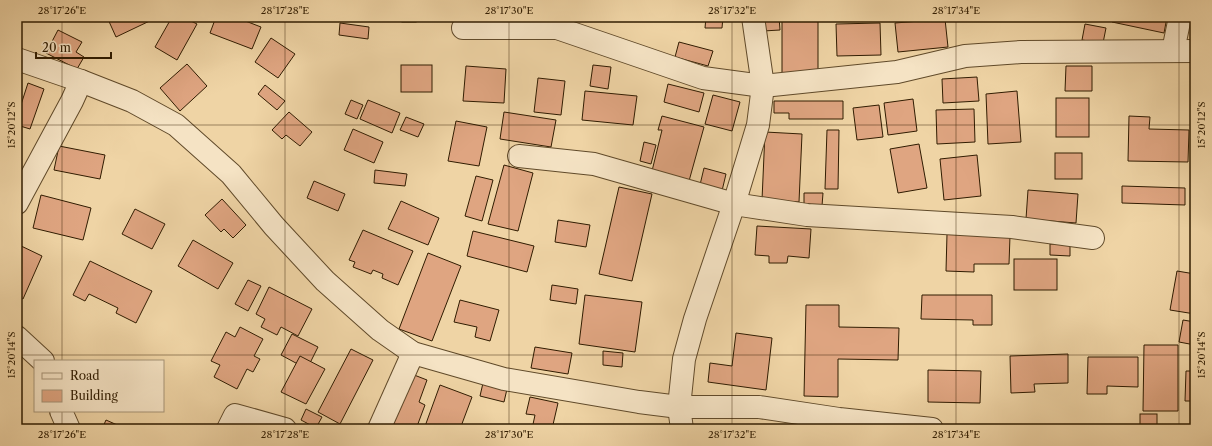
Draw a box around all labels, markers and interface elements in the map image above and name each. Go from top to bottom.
text: 28°17'26"E [38,4,86,17]
text: 28°17'28"E [261,4,309,17]
text: 28°17'30"E [485,4,533,17]
text: 28°17'32"E [708,4,756,17]
text: 28°17'34"E [932,4,980,17]
scale bar [36,34,111,60]
text: 20 m [42,40,71,55]
text: 15°20'12"S [5,102,18,148]
text: 15°20'12"S [1195,102,1208,148]
text: 15°20'14"S [5,332,18,378]
text: 15°20'14"S [1195,332,1208,378]
legend [34,360,164,412]
text: Road [70,368,100,383]
text: Building [70,388,118,403]
text: 28°17'26"E [38,428,86,441]
text: 28°17'28"E [261,428,309,441]
text: 28°17'30"E [485,428,533,441]
text: 28°17'32"E [708,428,756,441]
text: 28°17'34"E [932,428,980,441]

